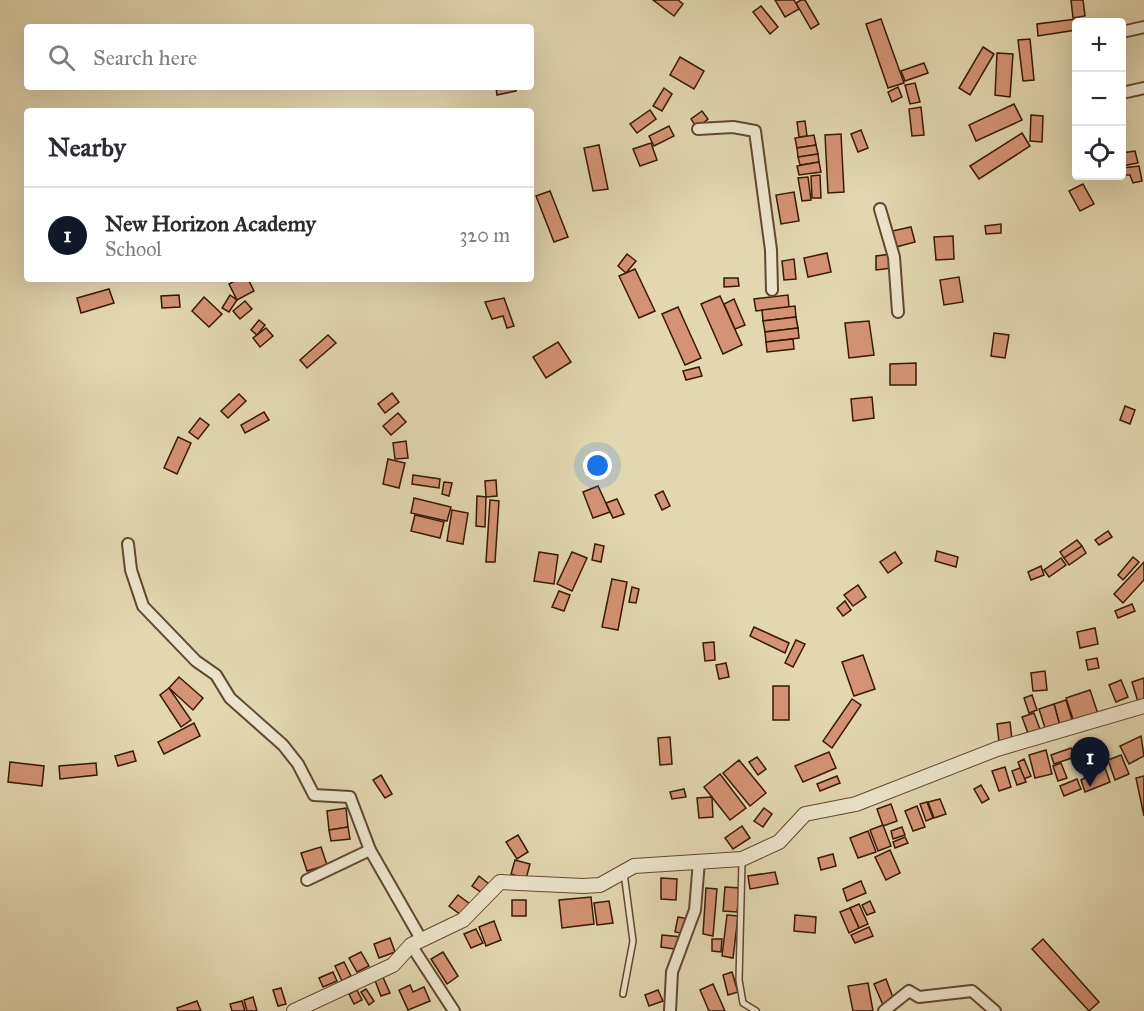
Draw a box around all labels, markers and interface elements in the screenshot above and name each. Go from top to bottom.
map controls [1072,18,1126,180]
button: + [1072,18,1126,72]
search box [24,24,534,90]
icon: search [45,41,78,74]
text: Search here [93,44,197,71]
button: − [1072,72,1126,126]
button: locate [1072,126,1126,180]
text: Nearby [48,131,126,163]
text: New Horizon Academy [105,210,316,237]
text: 1 [64,223,71,247]
text: 320 m [459,223,510,247]
text: School [105,237,162,261]
your location [583,451,612,480]
pin: 1 [1070,738,1110,787]

